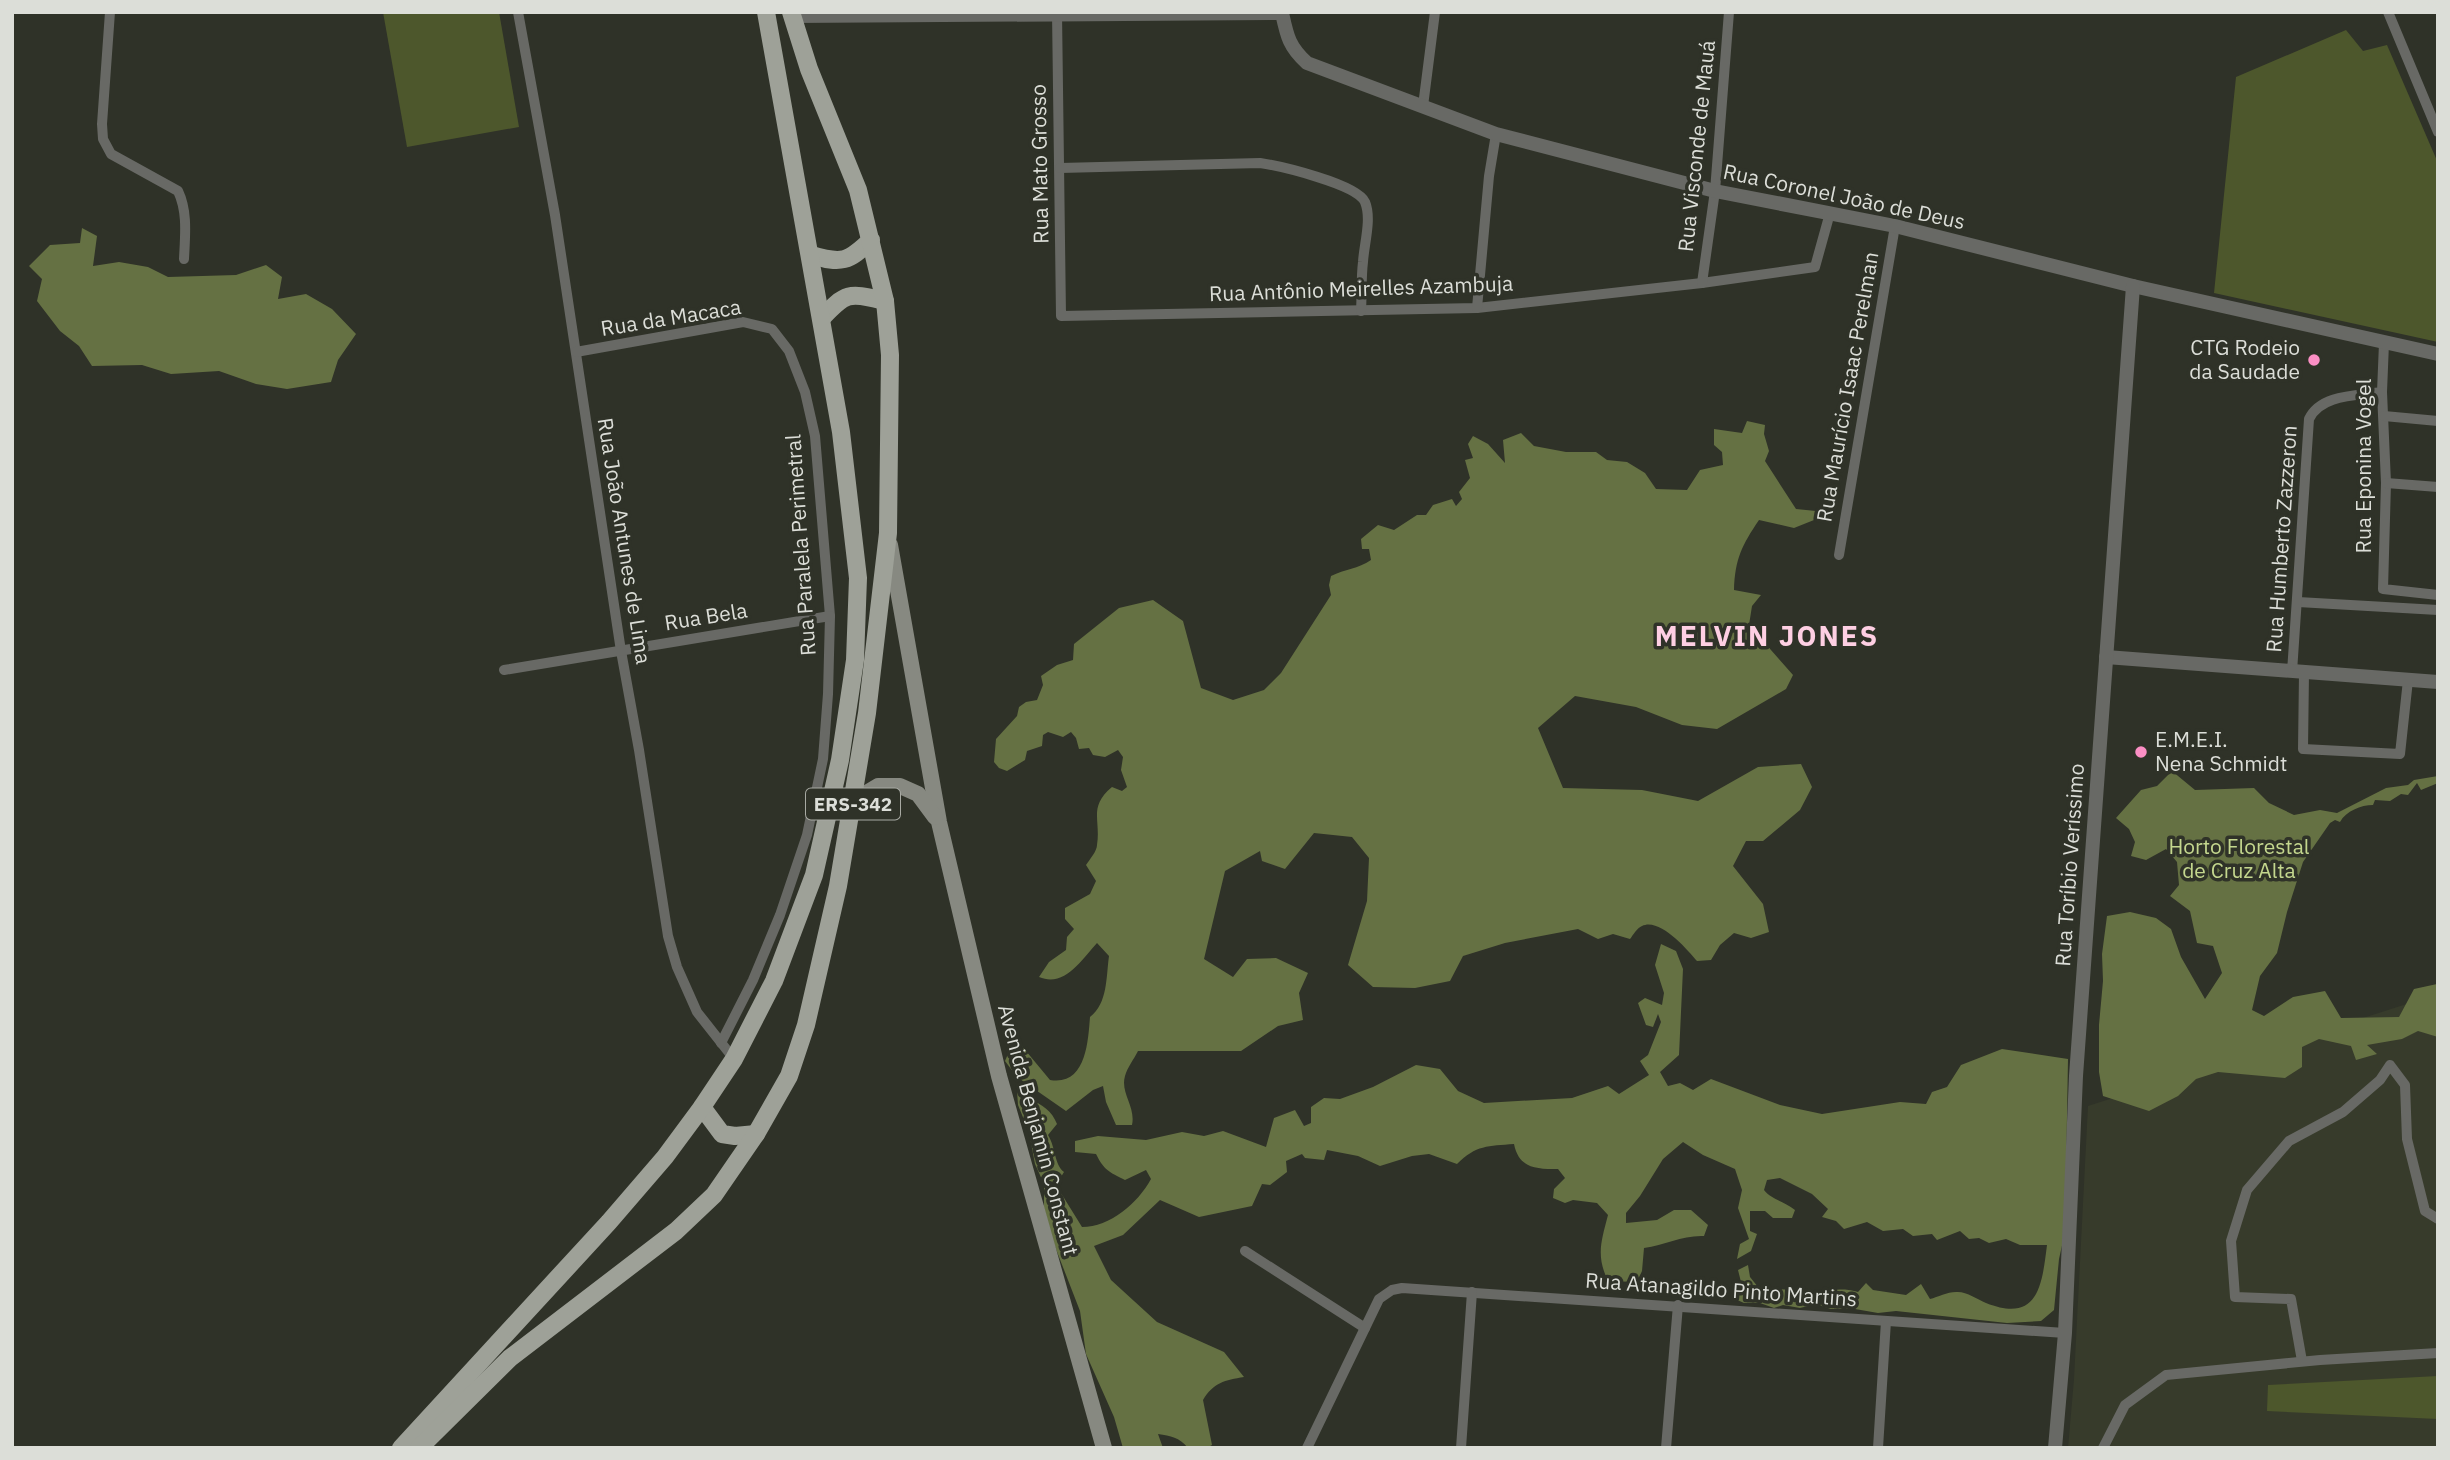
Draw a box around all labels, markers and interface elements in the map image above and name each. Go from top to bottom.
street label: Rua Visconde de Mauá [1671,39,1721,253]
street label: Rua Mato Grosso [1024,84,1054,244]
street label: Rua Coronel João de Deus [1721,157,1968,235]
street label: Rua Maurício Isaac Perelman [1809,249,1885,524]
street label: Rua Antônio Meirelles Azambuja [1208,269,1514,307]
street label: Rua da Macaca [599,292,743,342]
place label: CTG Rodeio da Saudade [2189,333,2300,385]
marker: CTG Rodeio da Saudade [2306,352,2322,368]
street label: Rua Eponina Vogel [2349,378,2377,554]
street label: Rua João Antunes de Lima [592,416,658,666]
street label: Rua Humberto Zazzeron [2259,424,2303,653]
street label: Rua Paralela Perimetral [778,433,822,657]
street label: Rua Bela [662,596,749,636]
district label: MELVIN JONES [1655,617,1879,654]
place label: E.M.E.I. Nena Schmidt [2155,725,2287,777]
marker: E.M.E.I. Nena Schmidt [2133,744,2149,760]
street label: Rua Toríbio Veríssimo [2048,763,2090,967]
road number: ERS-342 [806,789,900,820]
park label: Horto Florestal de Cruz Alta [2168,832,2310,884]
street label: Avenida Benjamin Constant [992,1001,1086,1258]
street label: Rua Atanagildo Pinto Martins [1584,1266,1858,1312]

